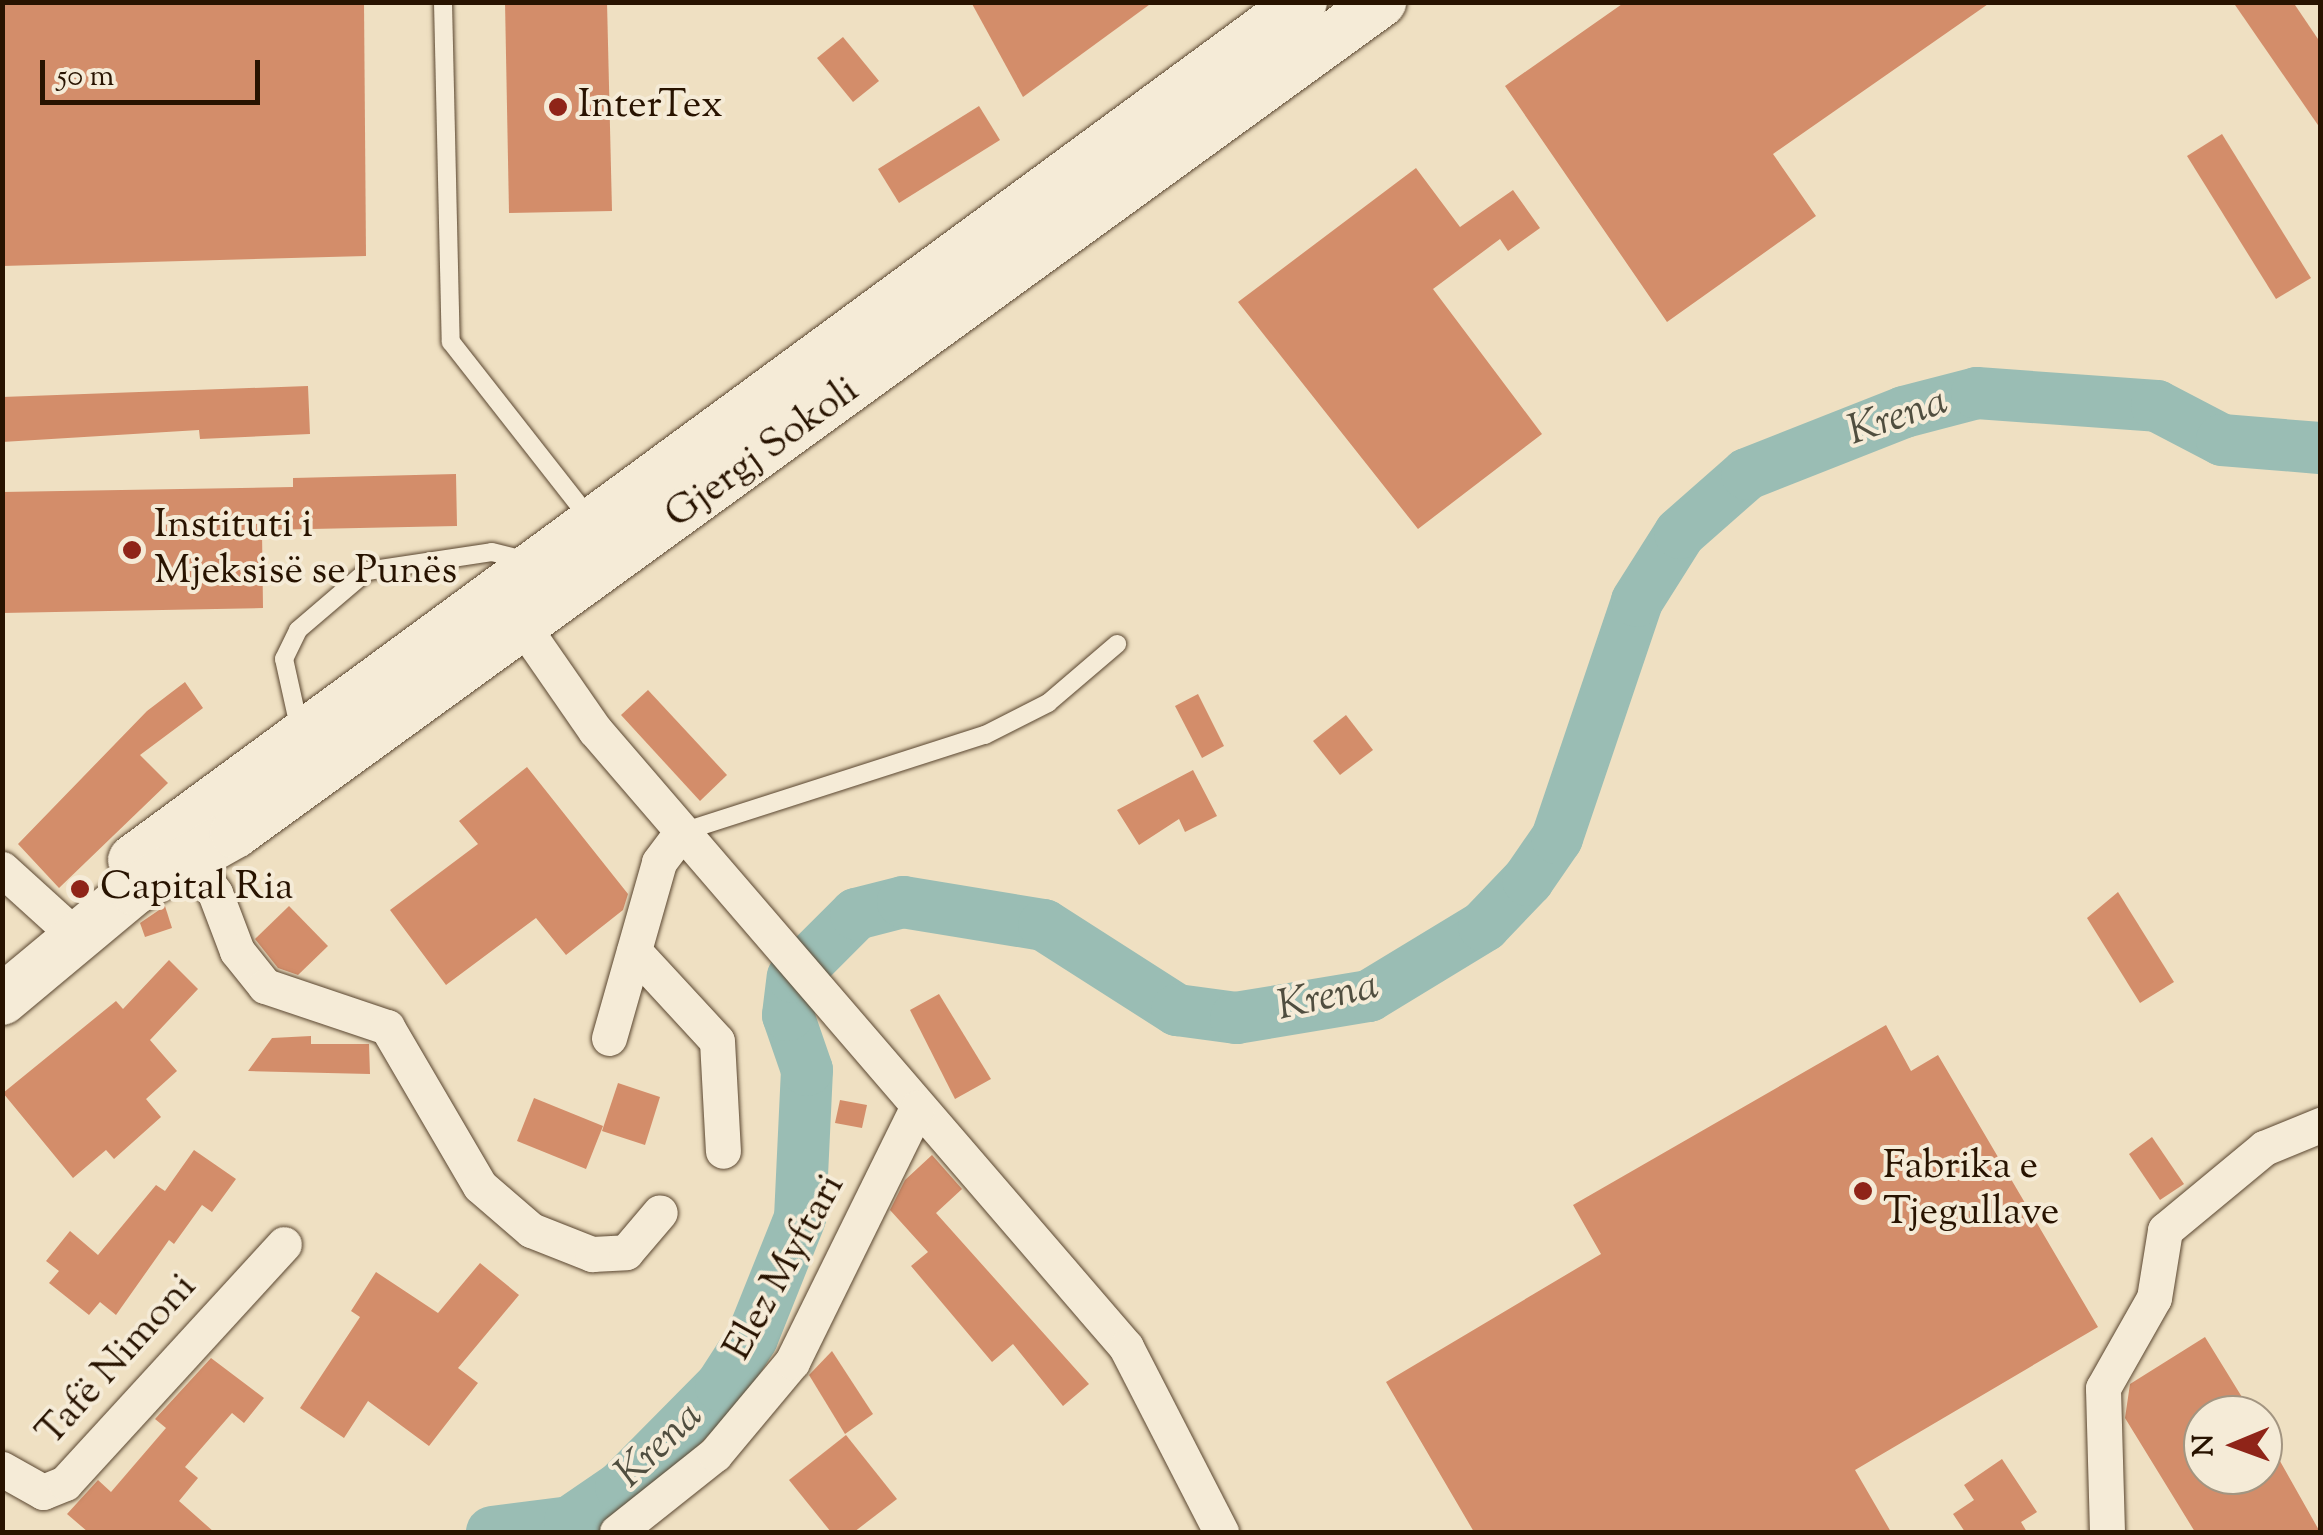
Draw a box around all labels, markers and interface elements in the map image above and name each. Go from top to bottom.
scale bar [45,40,265,102]
text: 50 m [57,56,114,99]
place label: InterTex [578,83,723,131]
marker: InterTex [547,96,569,118]
street label: Gjergj Sokoli [657,368,869,540]
water label: Krena [1841,378,1955,458]
place label: Instituti i Mjeksisë se Punës [154,503,457,597]
marker: Instituti i Mjeksisë se Punës [119,537,145,563]
place label: Capital Ria [100,865,293,913]
marker: Capital Ria [69,878,91,900]
water label: Krena [1272,962,1384,1034]
place label: Fabrika e Tjegullave [1883,1144,2059,1238]
street label: Elez Myftari [715,1167,857,1369]
marker: Fabrika e Tjegullave [1852,1180,1874,1202]
street label: Tafë Nimoni [28,1265,208,1457]
water label: Krena [606,1392,714,1500]
north arrow [2183,1395,2283,1495]
text: N [2185,1434,2225,1457]

